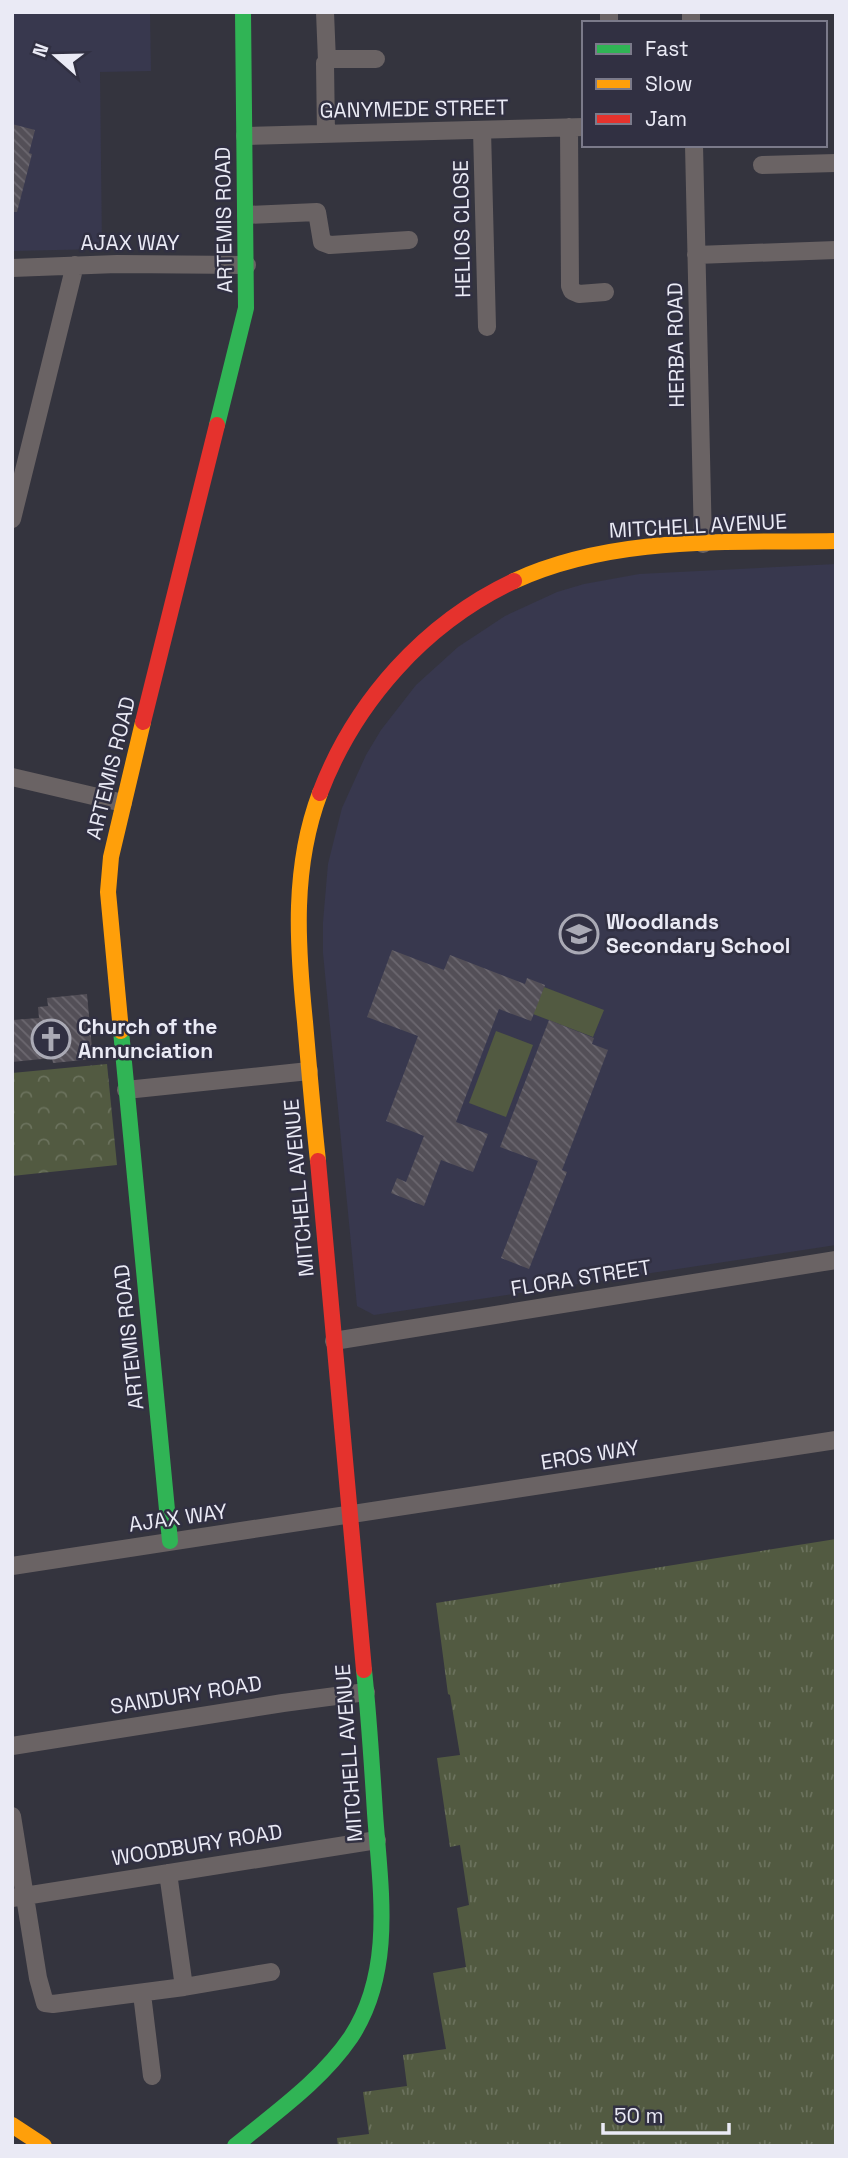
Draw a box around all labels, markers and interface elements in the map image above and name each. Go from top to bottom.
north arrow [21,21,91,91]
legend [582,21,827,147]
text: Fast [645,35,689,62]
text: N [27,40,54,61]
text: Slow [645,70,693,97]
street label: GANYMEDE STREET [319,93,509,124]
text: Jam [645,105,687,132]
street label: ARTEMIS ROAD [209,147,238,293]
street label: HELIOS CLOSE [447,160,476,298]
street label: AJAX WAY [80,229,180,256]
street label: HERBA ROAD [661,282,690,408]
street label: MITCHELL AVENUE [608,507,788,544]
street label: ARTEMIS ROAD [80,694,141,842]
place label: Woodlands Secondary School [606,908,790,959]
school or university icon: Woodlands Secondary School [558,913,600,955]
place label: Church of the Annunciation [78,1013,217,1064]
church icon: Church of the Annunciation [30,1018,72,1060]
street label: MITCHELL AVENUE [277,1098,320,1278]
street label: FLORA STREET [509,1253,653,1302]
street label: ARTEMIS ROAD [107,1263,150,1411]
street label: EROS WAY [539,1433,641,1476]
street label: AJAX WAY [127,1497,229,1538]
street label: MITCHELL AVENUE [329,1663,368,1843]
street label: SANDURY ROAD [108,1669,264,1720]
street label: WOODBURY ROAD [110,1818,284,1871]
scale bar [603,2092,729,2136]
text: 50 m [614,2102,664,2129]

